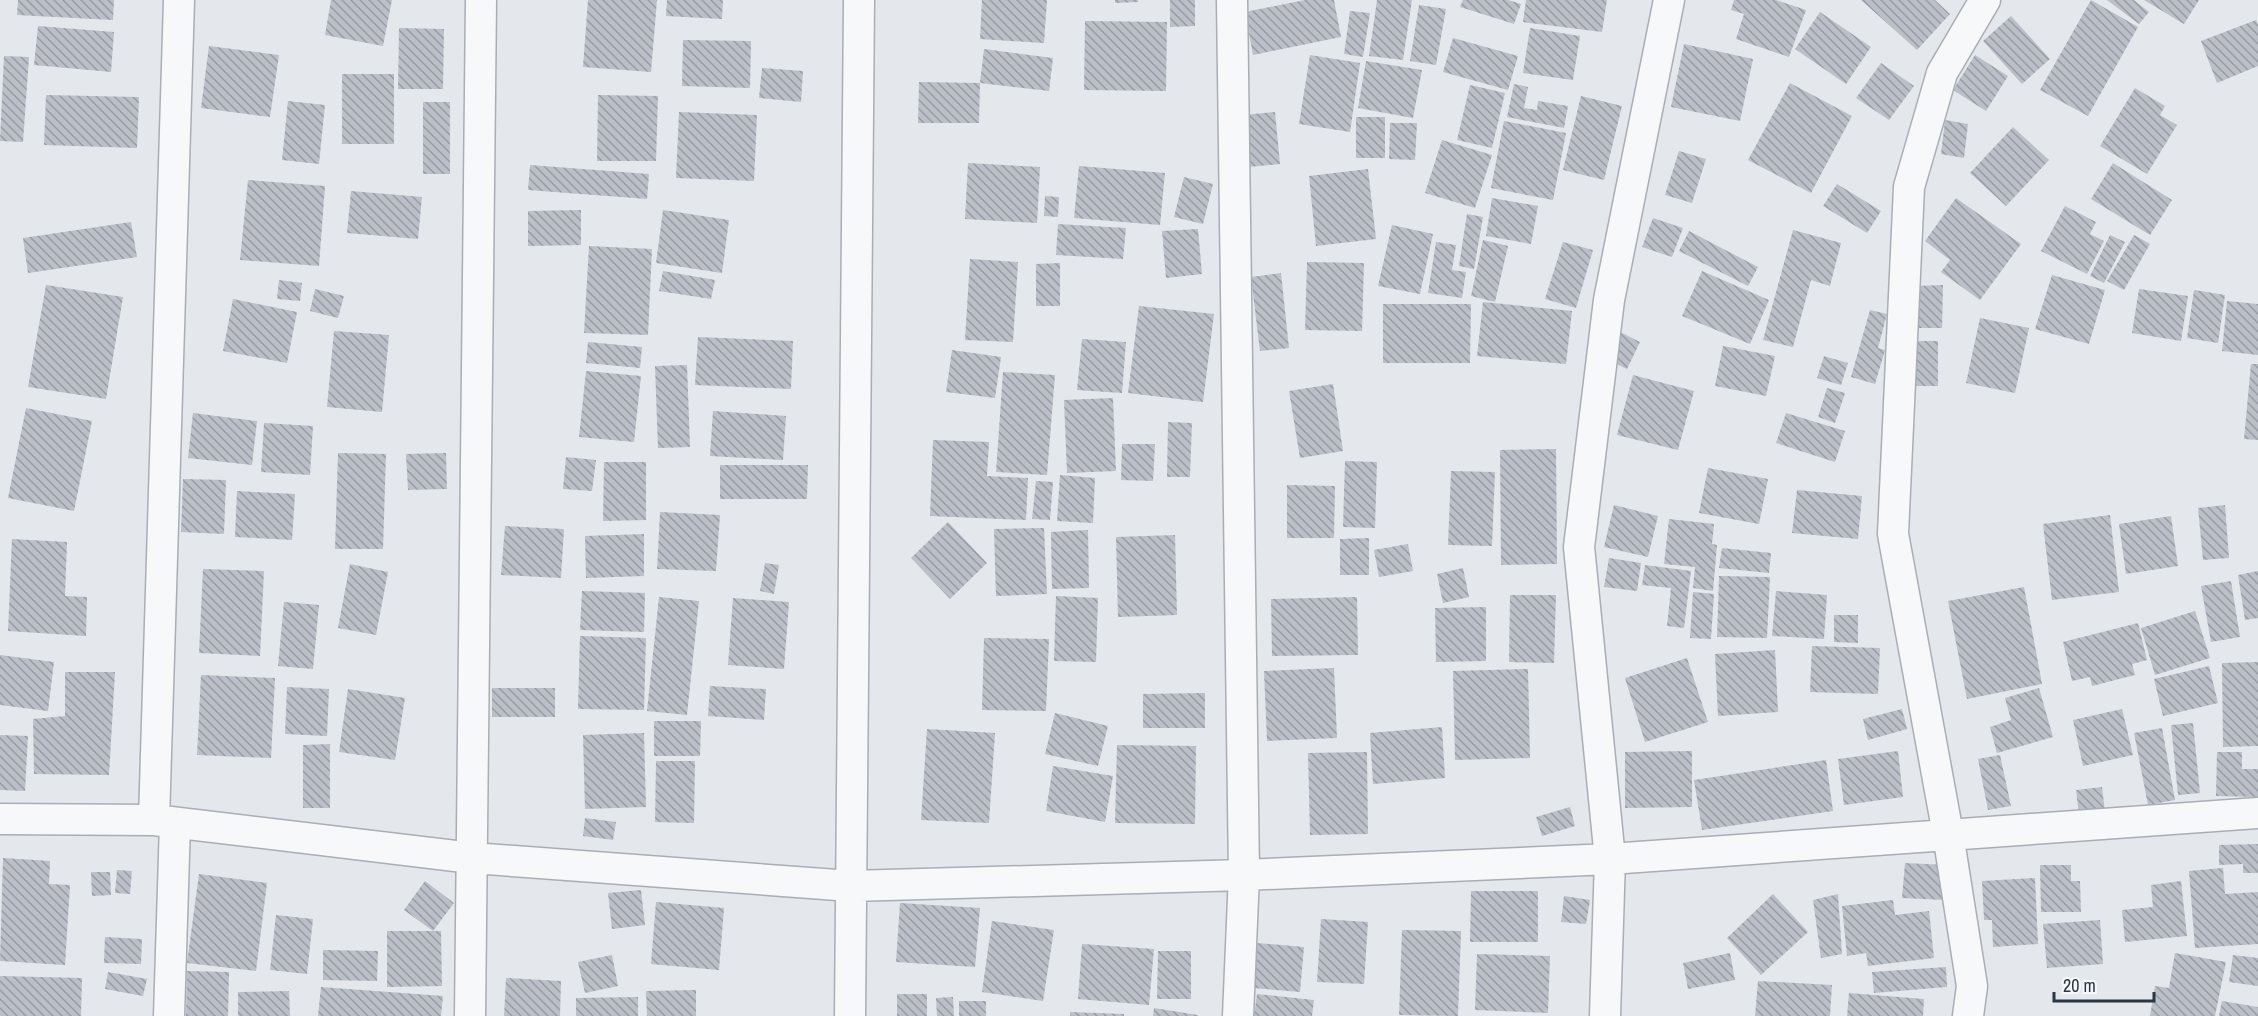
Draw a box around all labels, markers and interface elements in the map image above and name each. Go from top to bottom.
scale bar [2054,965,2154,1003]
text: 20 m [2063,973,2096,998]

